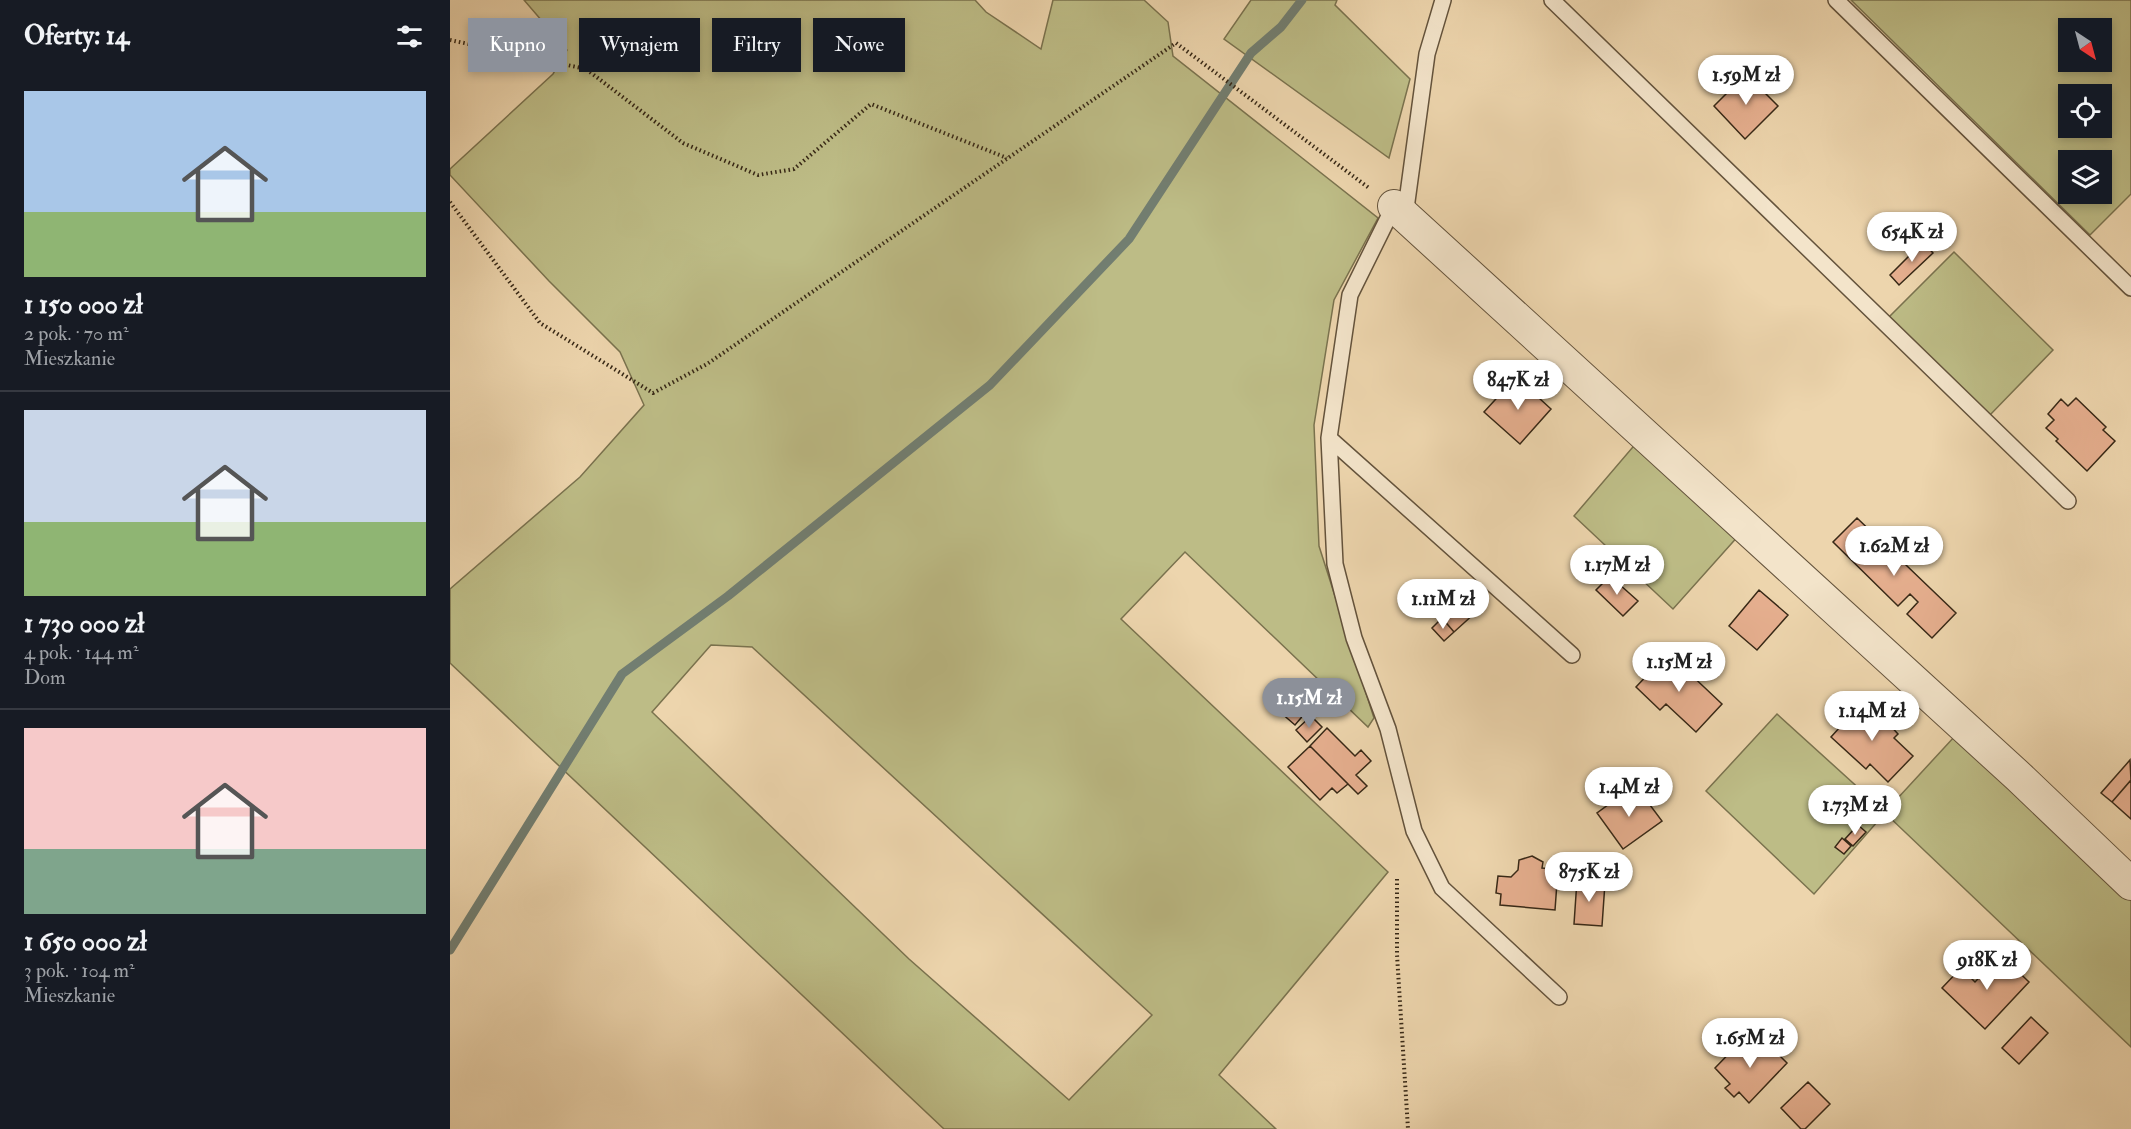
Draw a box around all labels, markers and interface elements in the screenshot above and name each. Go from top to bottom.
chip: Kupno [468,18,567,72]
chip: Wynajem [579,18,700,72]
chip: Filtry [712,18,801,72]
chip: Nowe [813,18,905,72]
north arrow [2058,18,2112,72]
map controls [2058,18,2112,204]
text: Oferty: 14 [24,20,129,52]
icon: filters [393,20,426,53]
pin: 1.59M zł [1684,55,1808,106]
text: 1.59M zł [1712,62,1780,87]
button: locate [2058,84,2112,138]
icon: home [171,130,279,238]
button: layers [2058,150,2112,204]
pin: 654K zł [1857,212,1967,263]
text: 654K zł [1881,219,1943,244]
text: 1 150 000 zł [24,289,143,321]
text: 2 pok. · 70 m² [24,321,129,346]
text: Mieszkanie [24,346,115,371]
pin: 847K zł [1463,360,1573,411]
text: 847K zł [1487,367,1549,392]
icon: home [171,449,279,557]
pin: 1.62M zł [1832,526,1956,577]
text: 1.62M zł [1859,533,1929,558]
pin: 1.17M zł [1555,545,1679,596]
text: 1.17M zł [1584,552,1650,577]
pin: 1.11M zł [1381,579,1505,630]
text: 1.11M zł [1411,586,1475,611]
text: 1 730 000 zł [24,608,144,640]
text: 4 pok. · 144 m² [24,640,139,665]
pin: 1.15M zł [1617,642,1741,693]
text: 1.15M zł [1646,649,1712,674]
text: Dom [24,665,65,690]
pin: 1.15M zł [1247,678,1371,729]
text: 1.15M zł [1276,685,1342,710]
pin: 1.14M zł [1810,691,1934,742]
text: 1.14M zł [1838,698,1906,723]
icon: home [171,767,279,875]
pin: 1.4M zł [1574,767,1684,818]
text: 1.4M zł [1599,774,1659,799]
pin: 1.73M zł [1793,785,1917,836]
text: 1.73M zł [1822,792,1888,817]
pin: 875K zł [1534,852,1644,903]
text: 875K zł [1559,859,1619,884]
text: 1 650 000 zł [24,926,147,958]
pin: 918K zł [1932,940,2042,991]
text: 918K zł [1957,947,2017,972]
text: 3 pok. · 104 m² [24,958,135,983]
text: Mieszkanie [24,983,115,1008]
pin: 1.65M zł [1688,1018,1812,1069]
text: 1.65M zł [1716,1025,1784,1050]

